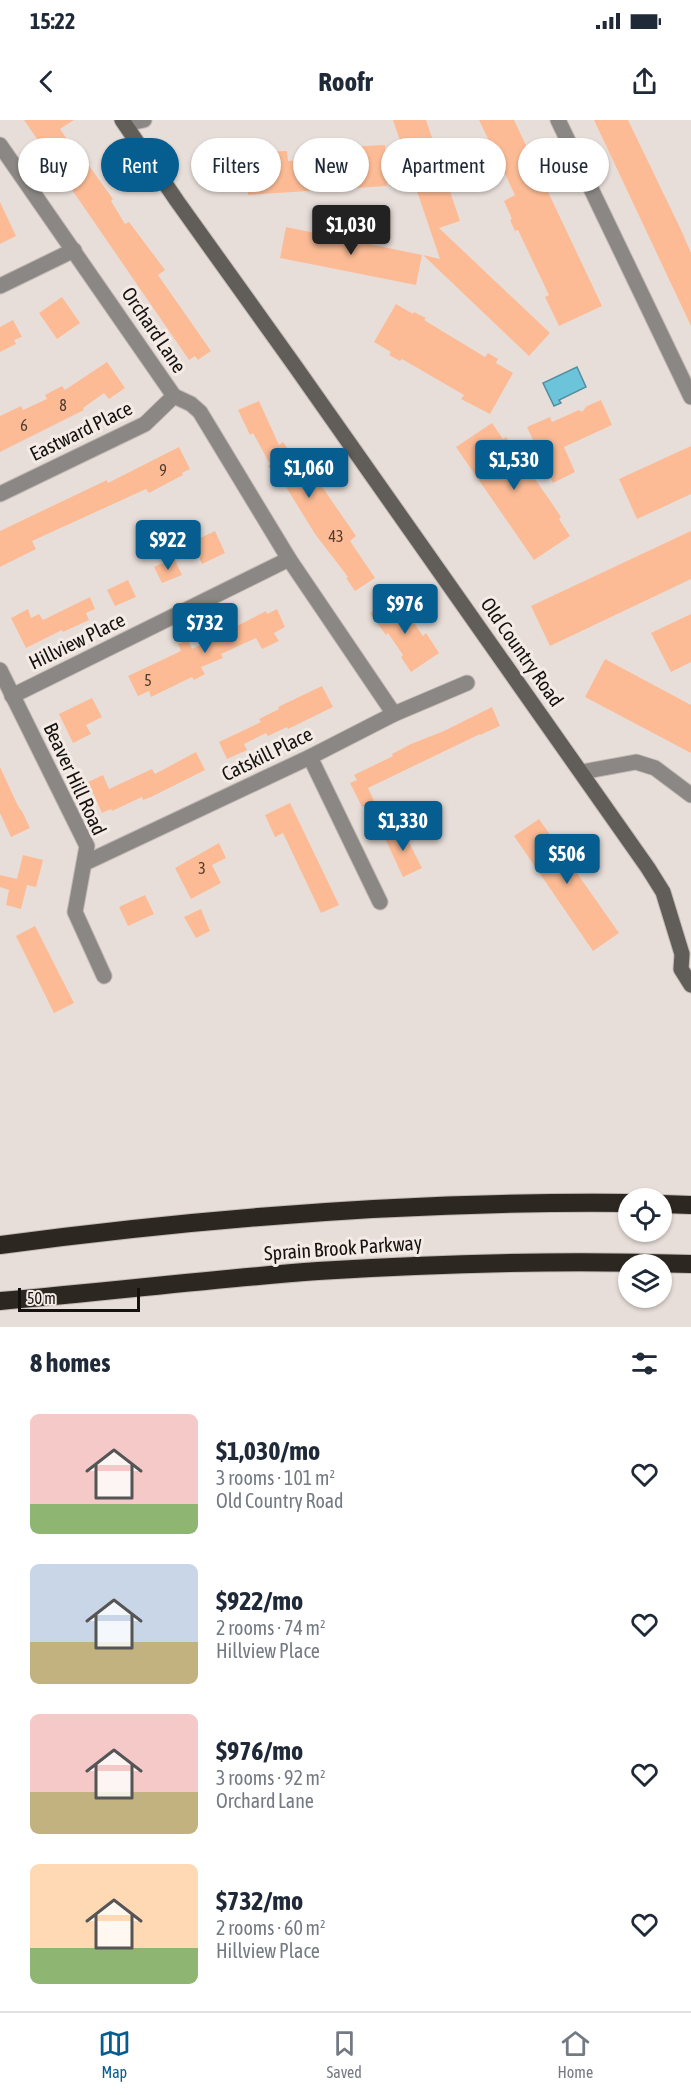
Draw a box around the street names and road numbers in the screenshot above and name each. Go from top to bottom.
street label: Orchard Lane [118,283,191,377]
street label: Eastward Place [26,396,136,465]
street label: Old Country Road [476,593,568,711]
street label: Hillview Place [25,607,129,674]
street label: Beaver Hill Road [39,719,112,839]
street label: Catskill Place [218,722,316,785]
street label: Sprain Brook Parkway [263,1231,423,1264]

